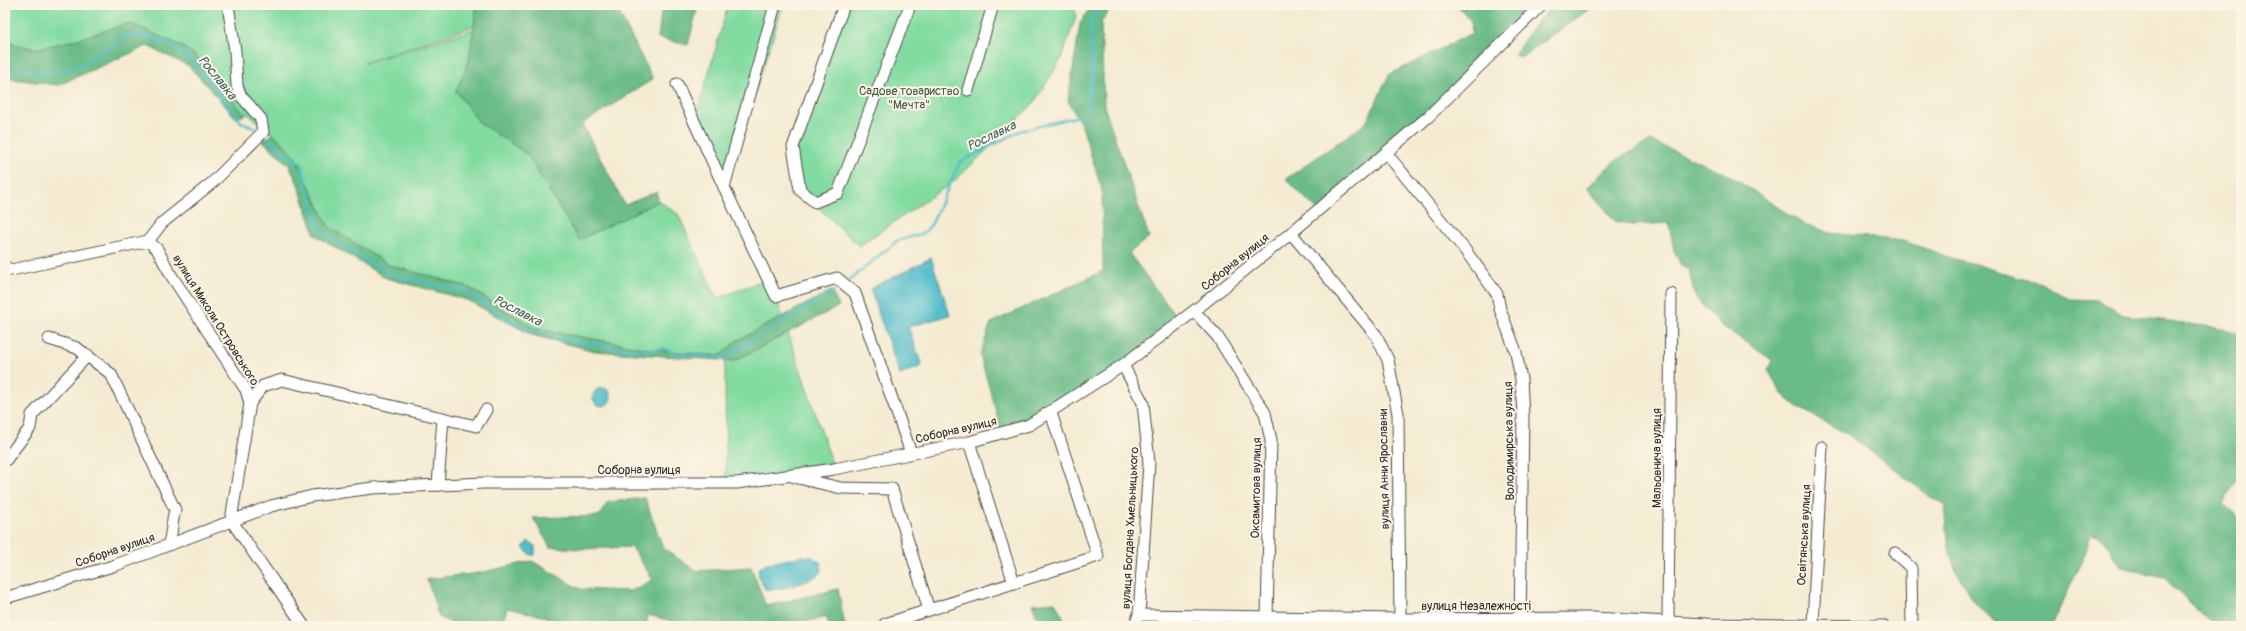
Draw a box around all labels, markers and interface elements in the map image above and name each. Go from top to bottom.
water label: Рославка [195,52,240,104]
park label: Садове товариство "Мечта" [859,84,960,113]
water label: Рославка [965,117,1019,155]
street label: Соборна вулиця [1198,230,1273,294]
street label: вулиця Миколи Островського [169,252,262,389]
water label: Рославка [491,292,545,330]
street label: Володимирська вулиця [1501,381,1518,501]
street label: вулиця Анни Ярославни [1376,408,1393,529]
street label: Мальовнича вулиця [1650,408,1665,508]
street label: Соборна вулиця [914,414,999,447]
street label: Оксамитова вулиця [1248,437,1265,539]
street label: вулиця Богдана Хмельницького [1119,446,1142,609]
street label: Соборна вулиця [598,463,681,478]
street label: Освітянська вулиця [1794,484,1815,586]
street label: Соборна вулиця [74,530,157,571]
street label: вулиця Незалежності [1421,599,1531,614]

